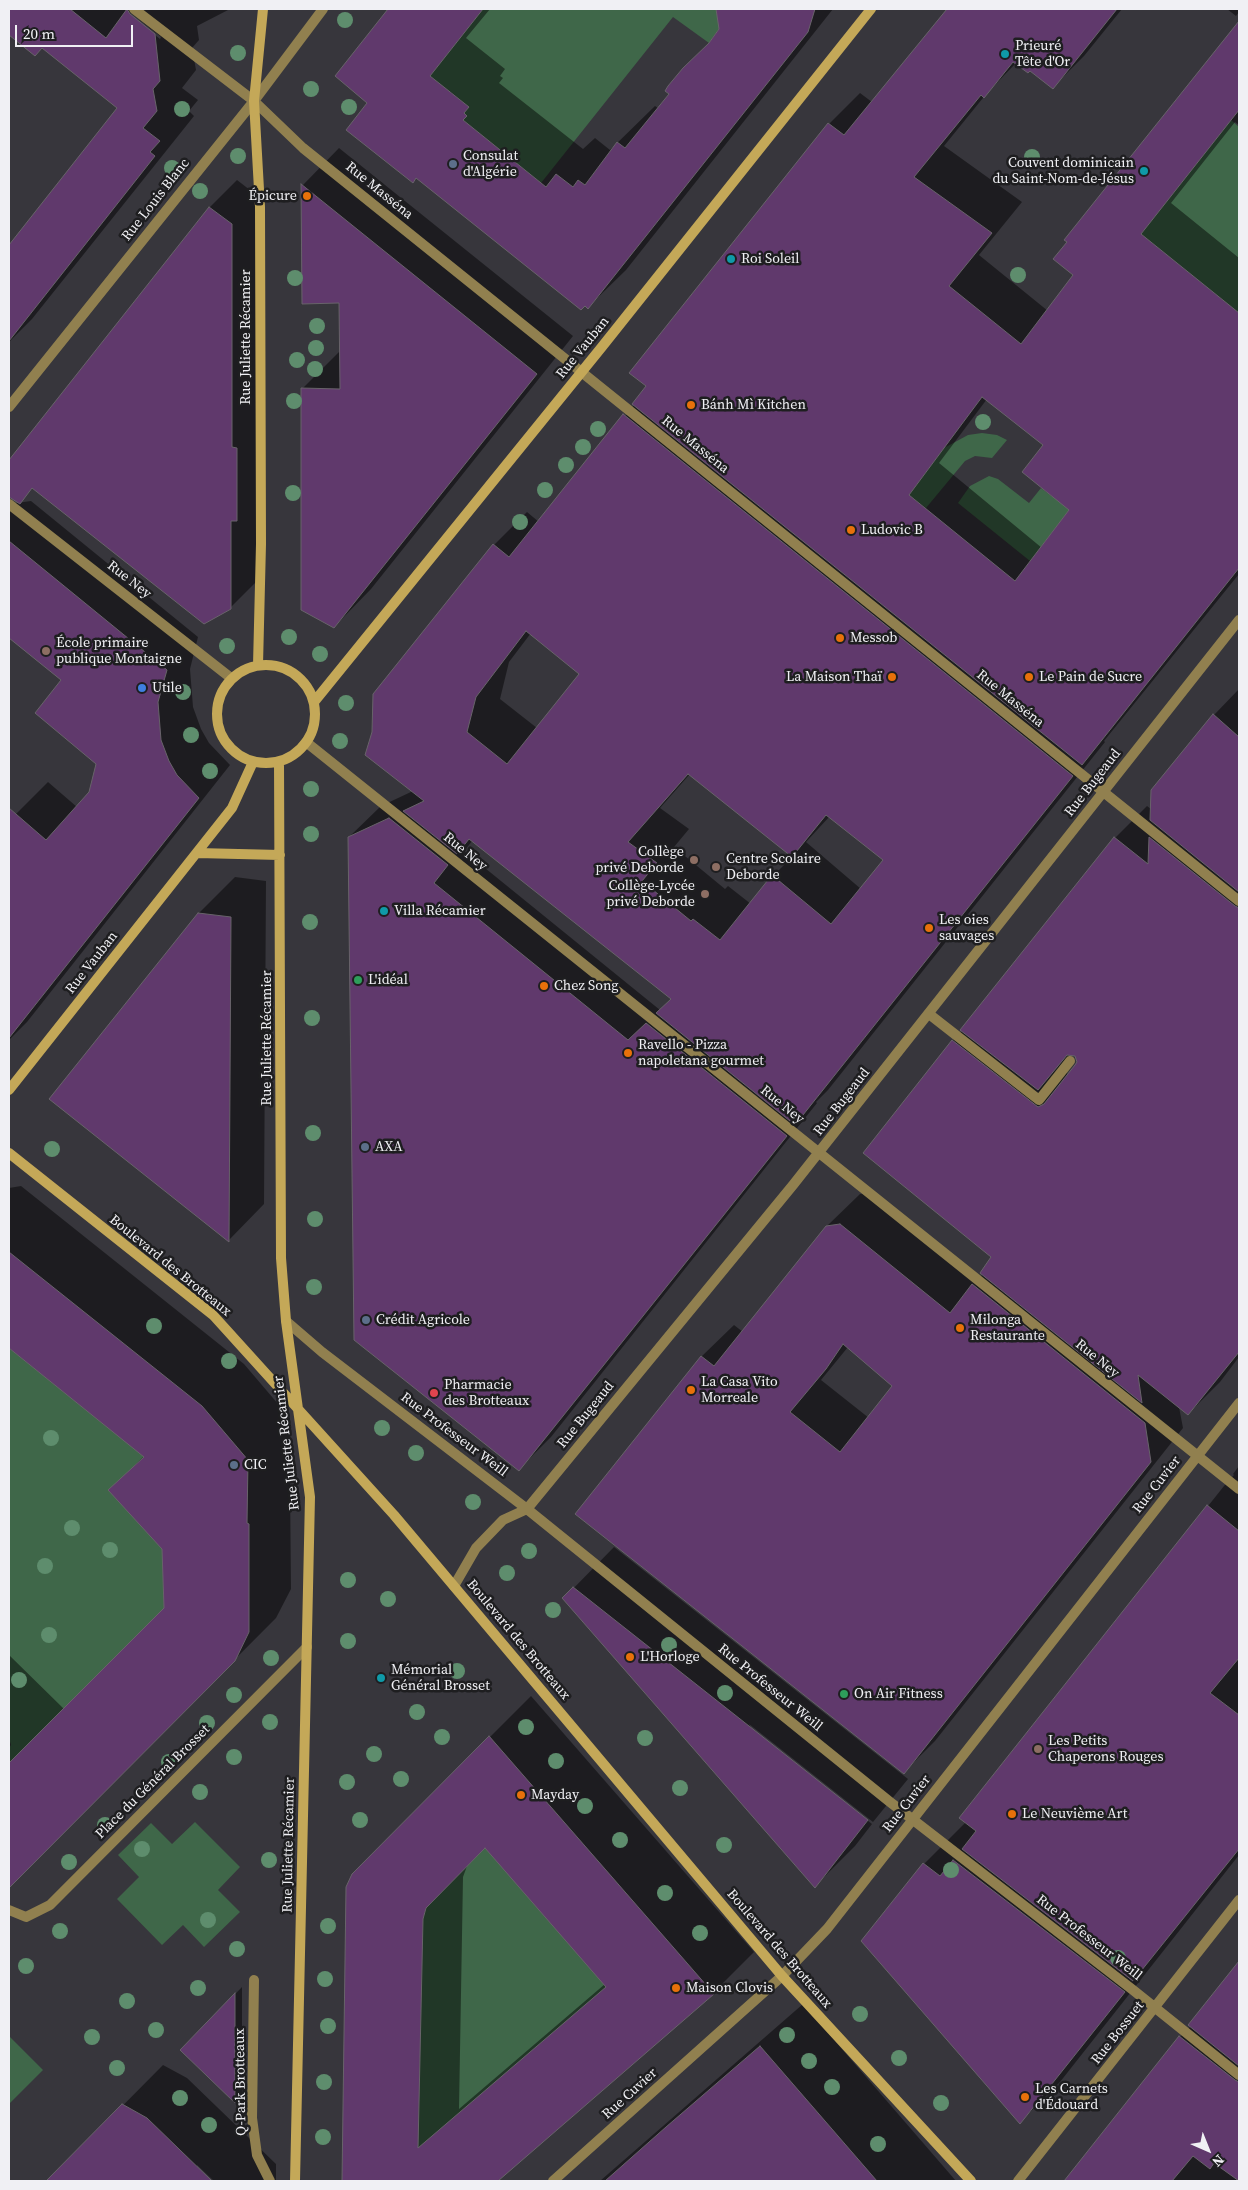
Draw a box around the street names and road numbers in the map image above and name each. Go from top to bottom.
street label: Rue Louis Blanc [119,155,193,245]
street label: Rue Masséna [342,159,416,223]
street label: Rue Juliette Récamier [238,269,254,405]
street label: Rue Vauban [553,314,613,382]
street label: Rue Masséna [658,413,732,477]
street label: Rue Ney [103,557,155,603]
street label: Rue Masséna [973,667,1047,731]
street label: Rue Bugeaud [1061,746,1125,820]
street label: Rue Ney [440,829,490,875]
street label: Rue Vauban [62,928,122,998]
street label: Rue Juliette Récamier [259,970,275,1106]
street label: Rue Bugeaud [810,1065,874,1139]
street label: Rue Ney [757,1082,807,1128]
street label: Boulevard des Brotteaux [106,1212,234,1320]
street label: Rue Ney [1072,1336,1122,1382]
street label: Rue Juliette Récamier [270,1375,304,1511]
street label: Rue Bugeaud [554,1378,618,1452]
street label: Rue Professeur Weill [397,1389,511,1481]
street label: Rue Cuvier [1129,1453,1185,1517]
street label: Boulevard des Brotteaux [463,1576,573,1704]
street label: Rue Professeur Weill [714,1641,826,1735]
street label: Place du Général Brosset [92,1721,214,1843]
street label: Rue Cuvier [879,1772,935,1836]
street label: Rue Juliette Récamier [279,1777,299,1913]
street label: Boulevard des Brotteaux [723,1886,835,2012]
street label: Rue Professeur Weill [1033,1891,1145,1985]
street label: Rue Bossuet [1088,1998,1148,2068]
street label: Q-Park Brotteaux [232,2028,250,2136]
street label: Rue Cuvier [599,2065,661,2123]

